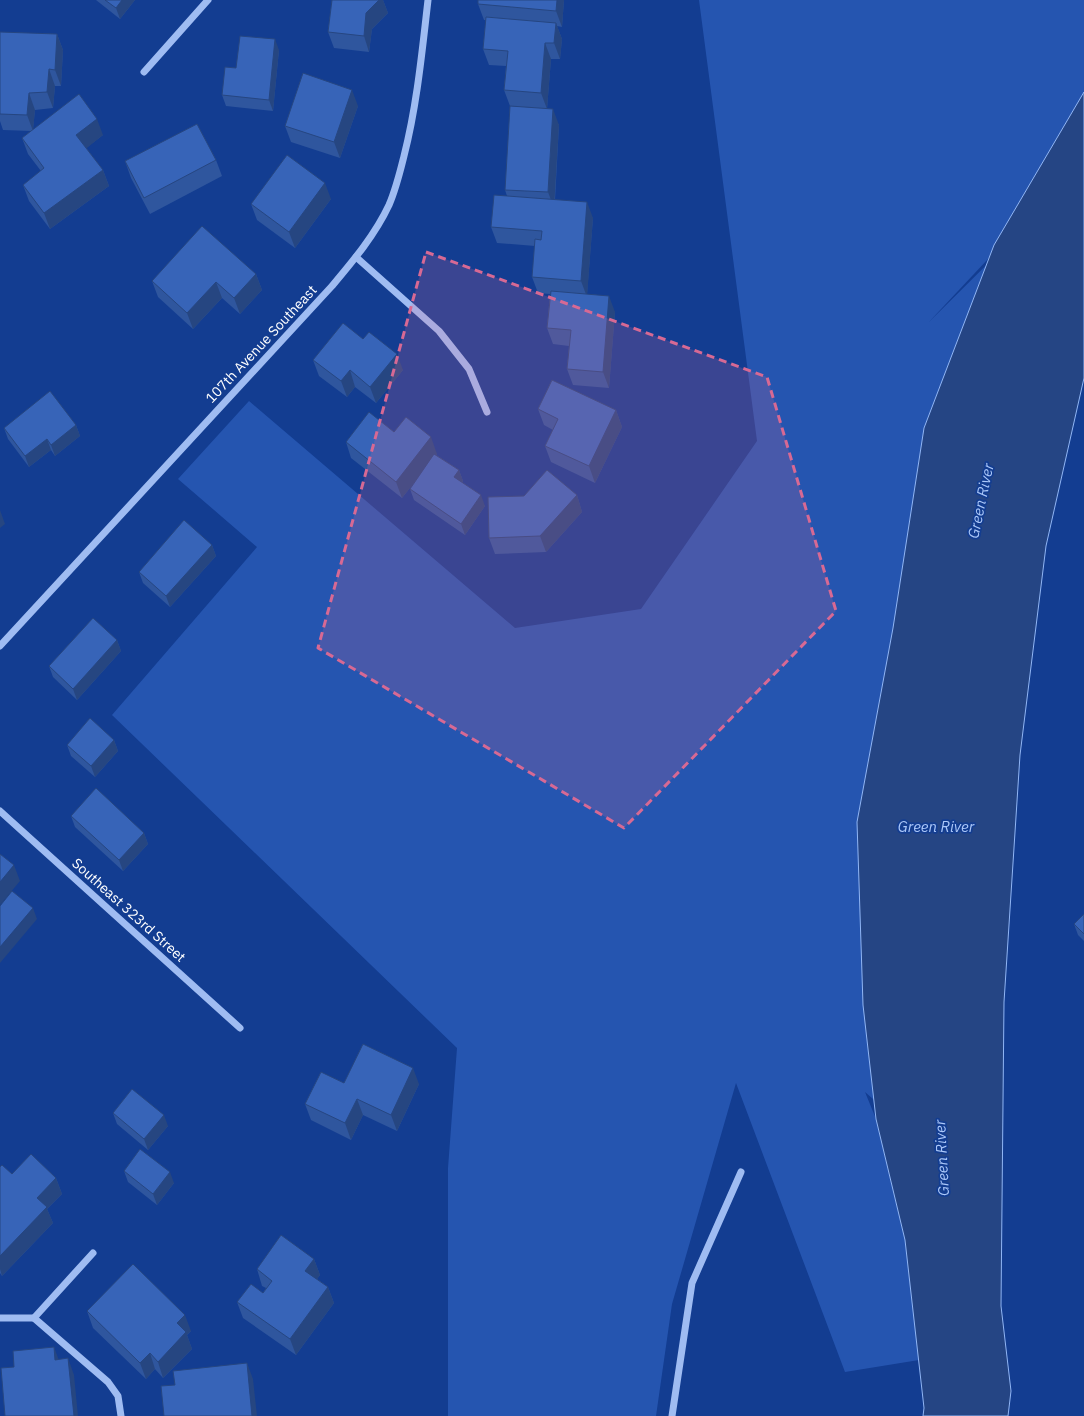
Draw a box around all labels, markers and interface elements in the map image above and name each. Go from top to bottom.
street label: 107th Avenue Southeast [202,281,320,407]
water label: Green River [963,461,998,540]
water label: Green River [898,817,975,836]
street label: Southeast 323rd Street [68,854,190,966]
water label: Green River [930,1119,953,1197]

